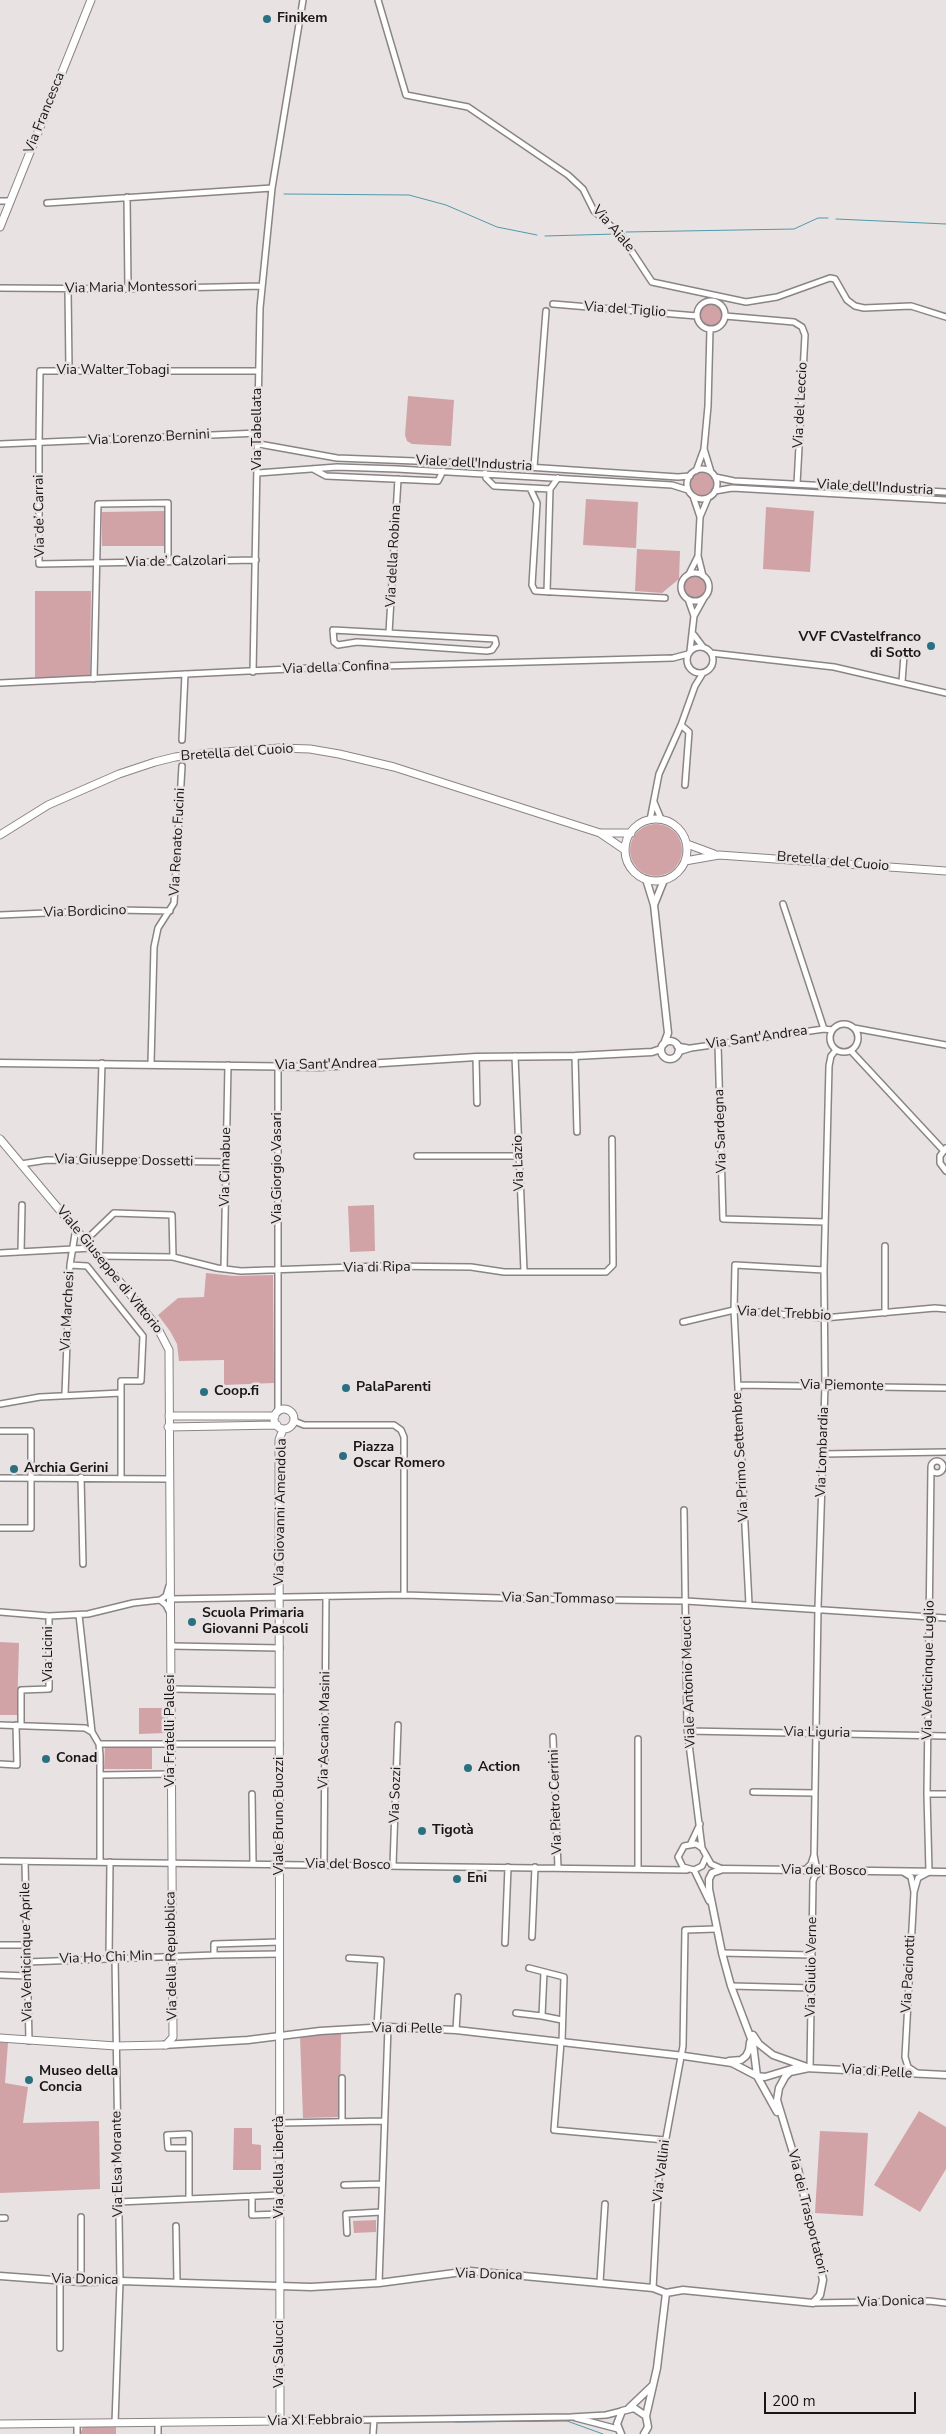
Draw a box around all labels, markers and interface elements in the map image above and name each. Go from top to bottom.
place label: Finikem [277,11,327,27]
marker: Finikem [261,13,273,25]
street label: Via Francesca [21,70,69,156]
street label: Via Aiale [588,202,638,256]
street label: Via Maria Montessori [65,278,197,298]
street label: Via del Tiglio [583,299,667,321]
street label: Via del Leccio [790,362,812,448]
street label: Via Walter Tobagi [56,363,170,379]
street label: Via Tabellata [250,388,266,470]
street label: Via Lorenzo Bernini [88,426,210,450]
street label: Viale dell'Industria [415,453,533,475]
street label: Via de’ Carrai [31,474,49,558]
street label: Viale dell'Industria [816,477,934,499]
street label: Via della Robina [383,504,405,608]
street label: Via de’ Calzolari [126,553,226,571]
place label: VVF CVastelfranco di Sotto [798,630,921,662]
marker: VVF CVastelfranco di Sotto [925,640,937,652]
street label: Via della Confina [282,658,390,678]
street label: Bretella del Cuoio [180,741,294,765]
street label: Via Renato Fucini [167,787,189,897]
street label: Bretella del Cuoio [776,849,890,875]
street label: Via Bordicino [43,902,127,922]
street label: Via Sant'Andrea [705,1023,809,1053]
street label: Via Sant'Andrea [275,1056,377,1074]
street label: Via Sardegna [711,1089,731,1173]
street label: Via Giorgio Vasari [270,1112,286,1224]
street label: Via Cimabue [217,1127,235,1207]
street label: Via Lazio [510,1135,528,1191]
street label: Via Giuseppe Dossetti [55,1151,193,1171]
street label: Viale Giuseppe di Vittorio [52,1203,166,1337]
street label: Via di Ripa [343,1259,411,1277]
street label: Via Marchesi [58,1271,78,1351]
street label: Via del Trebbio [736,1303,832,1325]
street label: Via Piemonte [800,1377,884,1395]
place label: PalaParenti [356,1380,431,1396]
marker: PalaParenti [340,1382,352,1394]
place label: Coop.fi [214,1384,259,1400]
marker: Coop.fi [198,1386,210,1398]
street label: Via Primo Settembre [729,1392,753,1522]
street label: Via Lombardia [813,1406,833,1498]
street label: Via Giovanni Amendola [271,1438,291,1586]
place label: Piazza Oscar Romero [353,1440,445,1472]
marker: Piazza Oscar Romero [337,1450,349,1462]
place label: Archia Gerini [24,1461,108,1477]
marker: Archia Gerini [8,1463,20,1475]
street label: Via San Tommaso [502,1590,614,1608]
street label: Via Venticinque Luglio [919,1600,939,1740]
place label: Scuola Primaria Giovanni Pascoli [202,1606,308,1638]
marker: Scuola Primaria Giovanni Pascoli [186,1616,198,1628]
street label: Viale Antonio Meucci [678,1616,700,1748]
street label: Via Licini [41,1626,57,1682]
street label: Via Ascanio Masini [316,1671,334,1789]
street label: Via Fratelli Pallesi [163,1675,179,1787]
street label: Via Liguria [784,1724,850,1742]
street label: Via Pietro Cerrini [546,1749,566,1855]
place label: Conad [56,1751,97,1767]
marker: Conad [40,1753,52,1765]
street label: Viale Bruno Buozzi [272,1757,288,1875]
place label: Action [478,1760,520,1776]
marker: Action [462,1762,474,1774]
street label: Via Sozzi [387,1767,405,1823]
place label: Tigotà [432,1823,474,1839]
marker: Tigotà [416,1825,428,1837]
street label: Via del Bosco [305,1856,391,1874]
street label: Via del Bosco [781,1862,867,1880]
place label: Eni [467,1871,487,1887]
marker: Eni [451,1873,463,1885]
street label: Via Venticinque Aprile [17,1882,37,2022]
street label: Via della Repubblica [162,1891,182,2021]
street label: Via Giulio Verne [803,1917,821,2017]
street label: Via Pacinotti [899,1935,919,2013]
street label: Via Ho Chi Min [59,1948,153,1968]
street label: Via di Pelle [372,2020,442,2038]
street label: Via di Pelle [841,2061,913,2083]
place label: Museo della Concia [39,2064,118,2096]
marker: Museo della Concia [23,2074,35,2086]
street label: Via Elsa Morante [109,2111,127,2217]
street label: Via della Libertà [272,2116,288,2218]
street label: Via Vallini [650,2139,674,2203]
street label: Via dei Trasportatori [783,2148,831,2276]
street label: Via Donica [455,2265,523,2285]
street label: Via Donica [51,2271,119,2289]
street label: Via Donica [857,2292,925,2312]
street label: Via Salucci [272,2320,288,2388]
scale bar [766,2382,918,2414]
text: 200 m [772,2391,816,2411]
street label: Via XI Febbraio [267,2412,363,2430]

